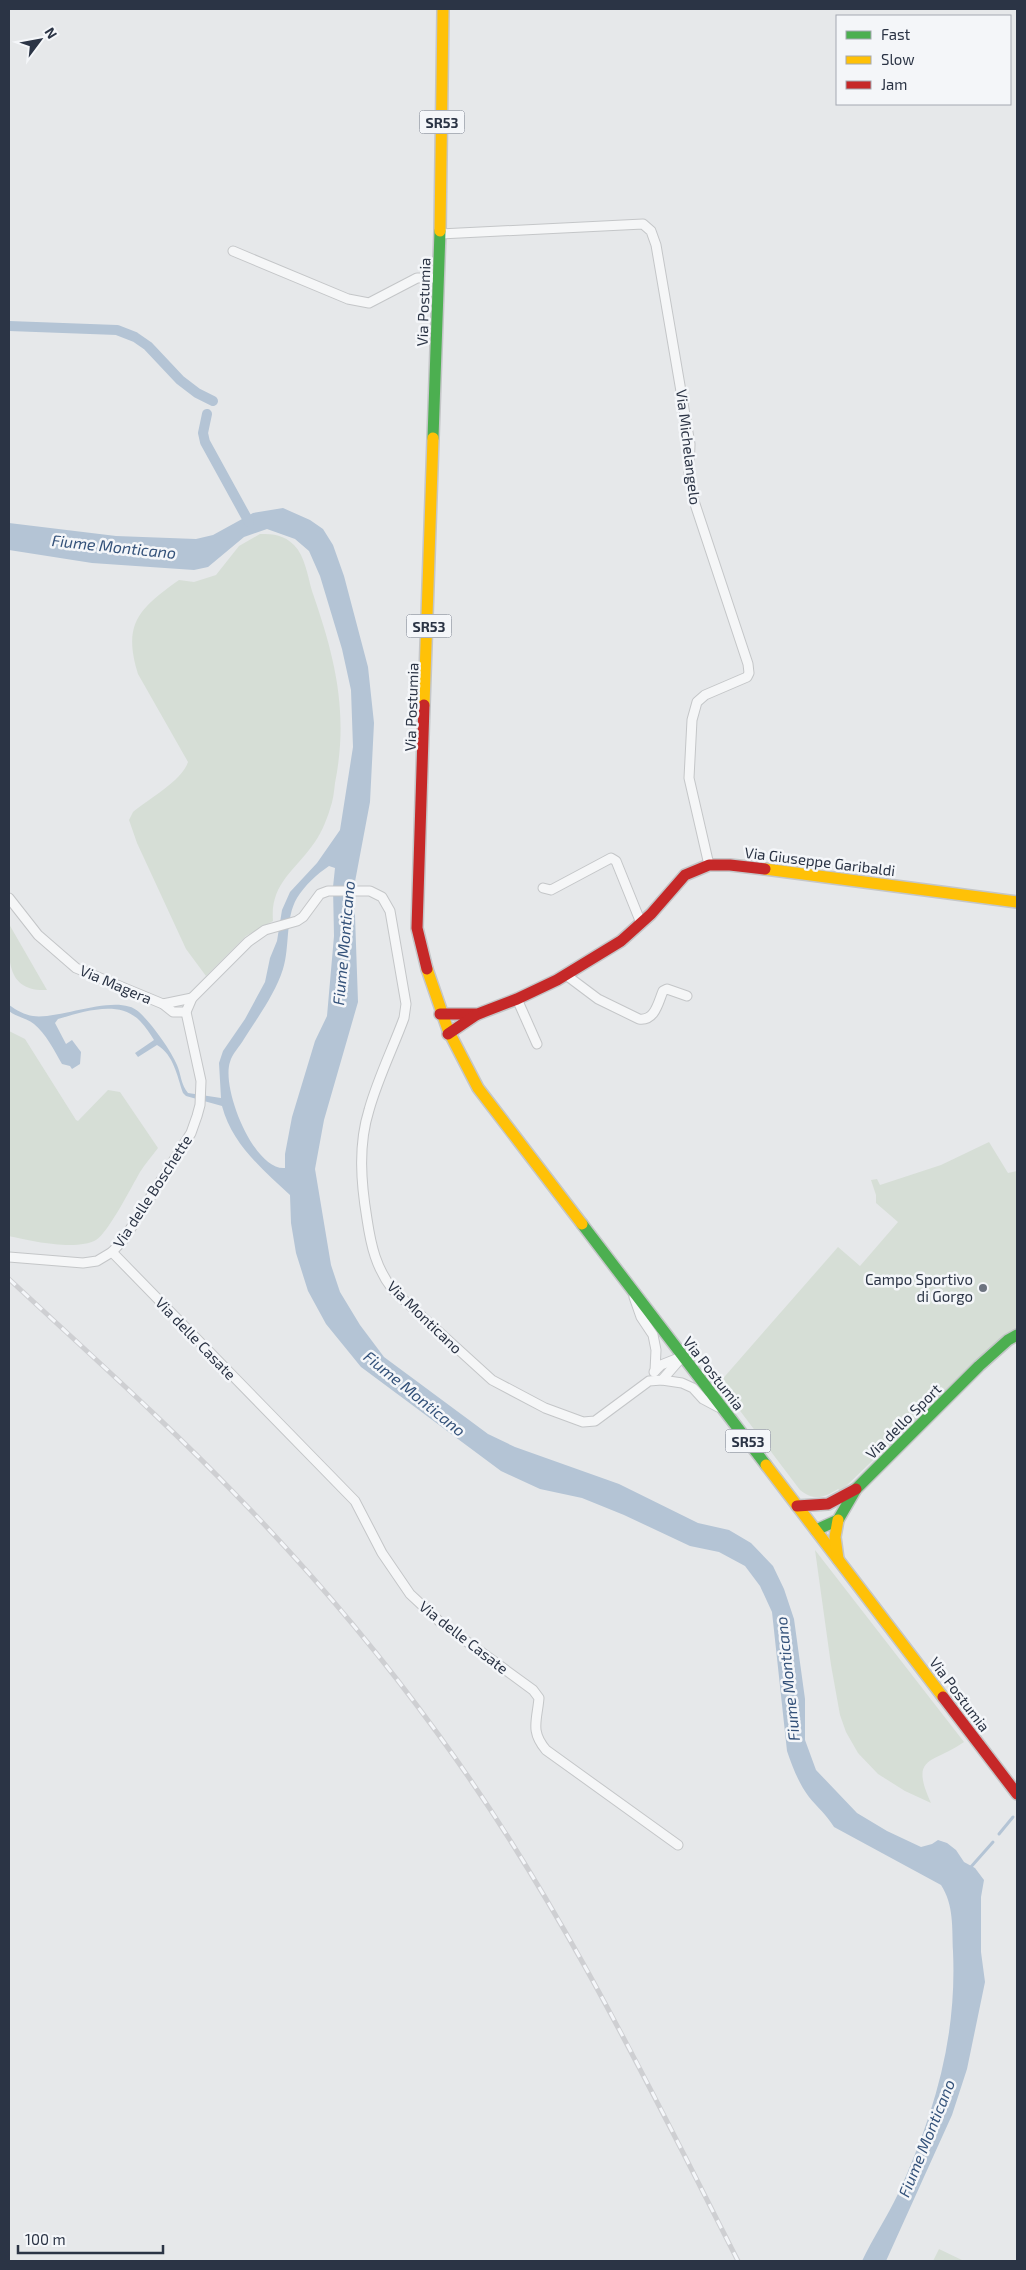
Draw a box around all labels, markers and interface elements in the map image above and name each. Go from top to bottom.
north arrow [15,15,65,65]
legend [836,15,1011,105]
text: N [42,24,61,42]
text: Fast [881,25,911,43]
text: Slow [881,50,915,68]
text: Jam [881,75,907,93]
road number: SR53 [420,110,464,134]
street label: Via Postumia [412,257,434,347]
street label: Via Michelangelo [673,388,705,506]
water label: Fiume Monticano [51,530,177,562]
road number: SR53 [406,614,452,638]
street label: Via Postumia [400,662,422,752]
street label: Via Giuseppe Garibaldi [744,843,896,879]
water label: Fiume Monticano [328,880,358,1006]
street label: Via Magera [77,961,155,1007]
street label: Via delle Boschette [109,1131,195,1251]
place label: Campo Sportivo di Gorgo [865,1270,973,1305]
street label: Via Monticano [384,1277,466,1357]
marker: Campo Sportivo di Gorgo [977,1282,989,1294]
street label: Via delle Casate [152,1293,240,1383]
street label: Via Postumia [680,1333,748,1413]
water label: Fiume Monticano [360,1346,470,1440]
street label: Via dello Sport [862,1379,945,1462]
road number: SR53 [726,1430,770,1452]
street label: Via delle Casate [416,1597,512,1677]
water label: Fiume Monticano [771,1616,803,1742]
street label: Via Postumia [926,1653,994,1735]
water label: Fiume Monticano [894,2076,958,2200]
scale bar [18,2222,162,2254]
text: 100 m [25,2230,66,2248]

